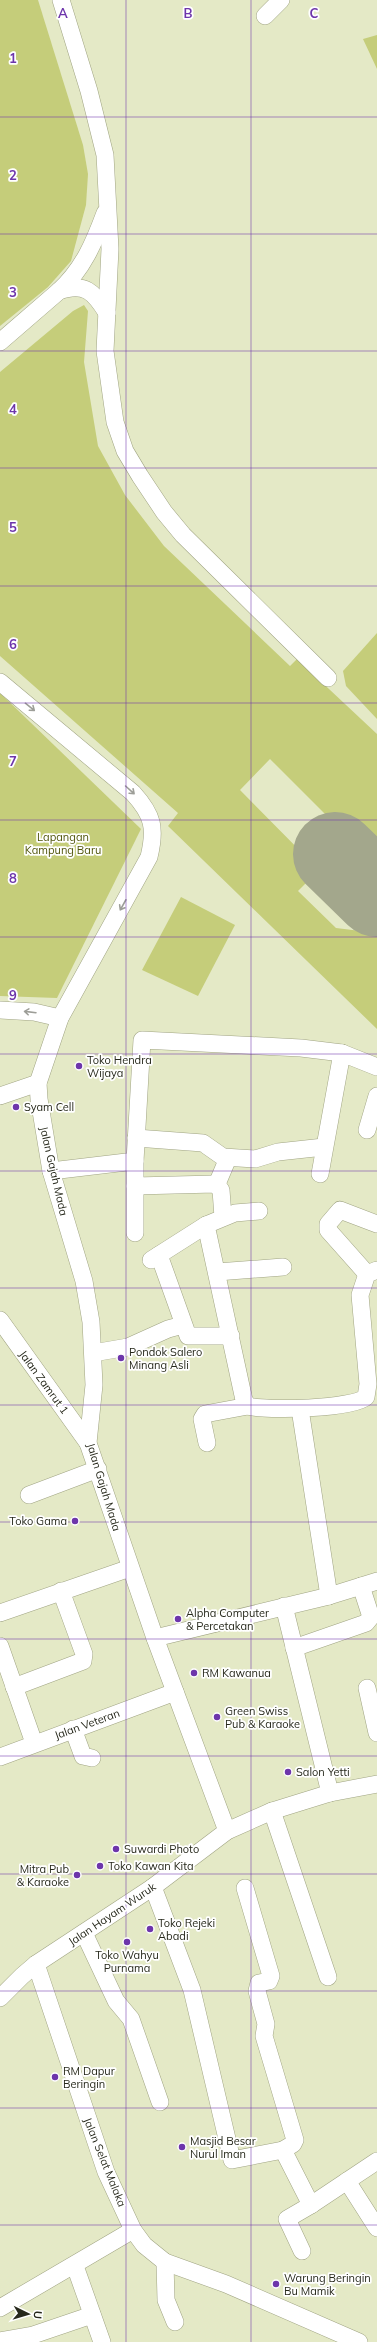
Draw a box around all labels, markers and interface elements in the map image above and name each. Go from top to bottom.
text: A [58,5,68,21]
text: B [184,5,193,21]
text: C [310,5,319,21]
text: 1 [9,50,17,66]
text: 2 [9,167,17,183]
text: 3 [9,284,17,300]
text: 4 [9,401,17,417]
text: 5 [9,519,17,535]
text: 6 [9,636,17,652]
one-way arrow [25,702,35,711]
text: 7 [9,753,17,769]
one-way arrow [125,785,135,795]
park label: Lapangan Kampung Baru [25,830,101,857]
text: 8 [9,870,17,886]
one-way arrow [118,899,126,911]
text: 9 [9,987,17,1003]
one-way arrow [24,1009,37,1016]
place label: Toko Hendra Wijaya [87,1053,152,1080]
marker: Toko Hendra Wijaya [74,1061,84,1071]
place label: Syam Cell [24,1100,74,1114]
marker: Syam Cell [11,1102,21,1112]
street label: Jalan Gajah Mada [37,1125,71,1217]
place label: Pondok Salero Minang Asli [129,1345,202,1372]
street label: Jalan Zamrut 1 [16,1347,72,1417]
marker: Pondok Salero Minang Asli [116,1353,126,1363]
street label: Jalan Gajah Mada [84,1441,124,1533]
place label: Toko Gama [9,1514,67,1528]
marker: Toko Gama [70,1516,80,1526]
place label: Alpha Computer & Percetakan [186,1606,269,1633]
marker: Alpha Computer & Percetakan [173,1614,183,1624]
place label: RM Kawanua [202,1666,271,1680]
marker: RM Kawanua [189,1668,199,1678]
place label: Green Swiss Pub & Karaoke [225,1704,300,1731]
street label: Jalan Veteran [52,1706,122,1742]
marker: Green Swiss Pub & Karaoke [212,1712,222,1722]
place label: Salon Yetti [296,1765,350,1779]
marker: Salon Yetti [283,1767,293,1777]
place label: Suwardi Photo [124,1842,199,1856]
marker: Suwardi Photo [111,1844,121,1854]
place label: Toko Kawan Kita [108,1859,194,1873]
marker: Toko Kawan Kita [95,1861,105,1871]
place label: Mitra Pub & Karaoke [17,1862,69,1889]
marker: Mitra Pub & Karaoke [72,1870,82,1880]
street label: Jalan Hayam Wuruk [66,1879,159,1948]
place label: Toko Rejeki Abadi [158,1916,215,1943]
marker: Toko Rejeki Abadi [145,1924,155,1934]
marker: Toko Wahyu Purnama [122,1937,132,1947]
place label: Toko Wahyu Purnama [95,1948,159,1975]
place label: RM Dapur Beringin [63,2064,115,2091]
marker: RM Dapur Beringin [50,2072,60,2082]
street label: Jalan Selat Malaka [81,2115,129,2209]
place label: Masjid Besar Nurul Iman [190,2134,256,2161]
marker: Masjid Besar Nurul Iman [177,2142,187,2152]
place label: Warung Beringin Bu Mamik [284,2271,371,2298]
marker: Warung Beringin Bu Mamik [271,2279,281,2289]
north arrow [8,2294,48,2334]
text: U [31,2310,45,2320]

